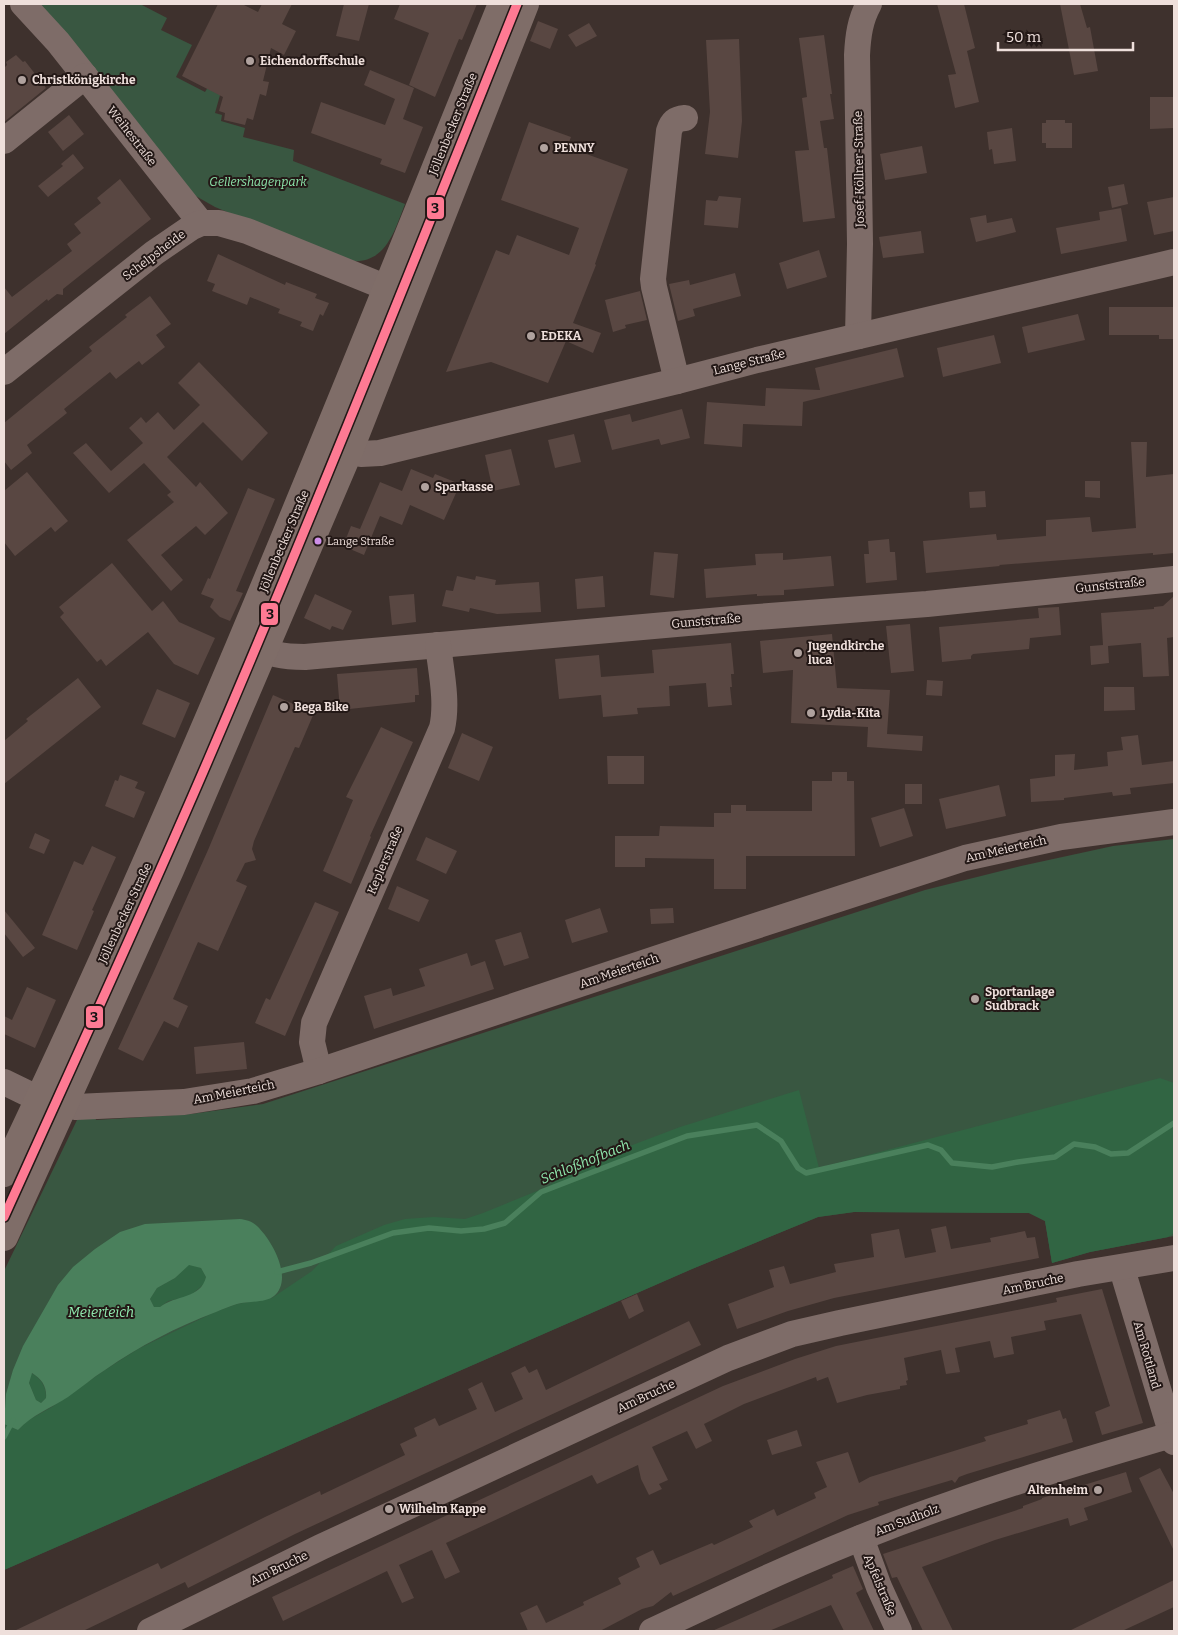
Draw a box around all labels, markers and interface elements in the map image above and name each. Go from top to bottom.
scale bar [998,20,1133,52]
text: 50 m [1006,28,1042,46]
place label: Eichendorffschule [260,54,365,68]
marker: Eichendorffschule [244,55,256,67]
street label: Jöllenbecker Straße [426,71,480,178]
place label: Christkönigkirche [32,73,136,87]
marker: Christkönigkirche [16,74,28,86]
street label: Weihestraße [105,104,159,168]
street label: Josef-Köllner-Straße [851,111,867,228]
place label: PENNY [554,141,595,155]
marker: PENNY [538,142,550,154]
park label: Gellershagenpark [209,175,307,189]
line badge: 3 [426,196,445,220]
text: 3 [431,200,439,217]
street label: Schelpsheide [120,227,188,283]
place label: EDEKA [541,329,582,343]
marker: EDEKA [525,330,537,342]
street label: Lange Straße [712,346,786,378]
place label: Sparkasse [435,480,494,494]
marker: Sparkasse [419,481,431,493]
street label: Jöllenbecker Straße [256,488,312,595]
place label: Lange Straße [327,535,394,548]
marker: Lange Straße [313,536,323,546]
street label: Gunststraße [1075,574,1145,596]
line badge: 3 [260,602,279,626]
text: 3 [266,606,274,623]
street label: Gunststraße [671,611,741,631]
place label: Jugendkirche luca [807,639,885,667]
marker: Jugendkirche luca [792,647,804,659]
place label: Bega Bike [294,700,349,714]
marker: Bega Bike [278,701,290,713]
place label: Lydia-Kita [821,706,881,720]
marker: Lydia-Kita [805,707,817,719]
street label: Keplerstraße [364,824,406,896]
street label: Am Meierteich [964,833,1048,865]
street label: Jöllenbecker Straße [95,861,154,966]
street label: Am Meierteich [578,951,661,991]
place label: Sportanlage Sudbrack [985,985,1055,1013]
marker: Sportanlage Sudbrack [969,993,981,1005]
line badge: 3 [85,1005,104,1029]
text: 3 [90,1009,98,1026]
street label: Am Meierteich [192,1077,276,1107]
water label: Schloßhofbach [538,1136,632,1188]
street label: Am Bruche [1001,1271,1065,1297]
water label: Meierteich [68,1304,134,1321]
street label: Am Rottland [1131,1320,1163,1390]
street label: Am Bruche [615,1376,677,1416]
place label: Altenheim [1027,1483,1089,1497]
marker: Altenheim [1092,1484,1104,1496]
street label: Am Sudholz [873,1501,941,1539]
place label: Wilhelm Kappe [399,1502,487,1516]
marker: Wilhelm Kappe [383,1503,395,1515]
street label: Am Bruche [248,1548,310,1588]
street label: Apfelstraße [861,1552,899,1618]

